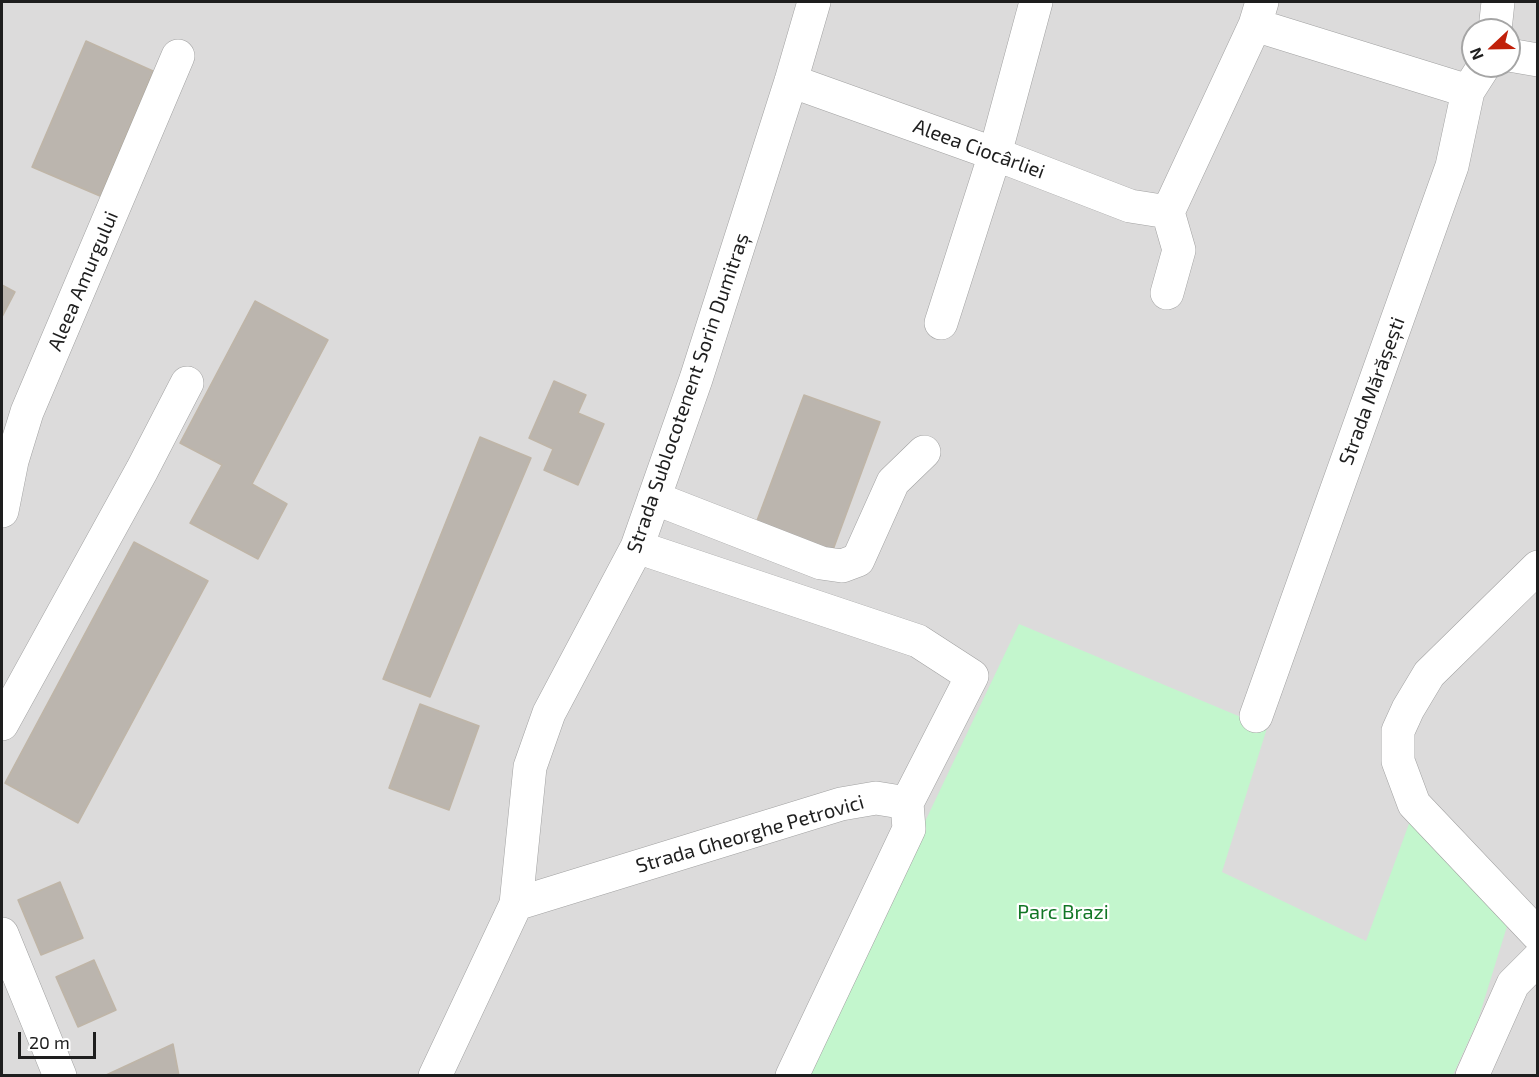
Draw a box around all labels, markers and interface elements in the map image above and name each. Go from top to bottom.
north arrow [1461,18,1521,78]
text: N [1465,45,1487,63]
street label: Aleea Ciocârliei [910,114,1048,184]
street label: Aleea Amurgului [43,208,123,354]
street label: Strada Sublocotenent Sorin Dumitraș [622,230,754,556]
street label: Strada Mărășești [1334,314,1410,468]
street label: Strada Gheorghe Petrovici [633,790,867,878]
park label: Parc Brazi [1017,900,1109,924]
scale bar [21,1020,99,1058]
text: 20 m [29,1031,70,1053]

